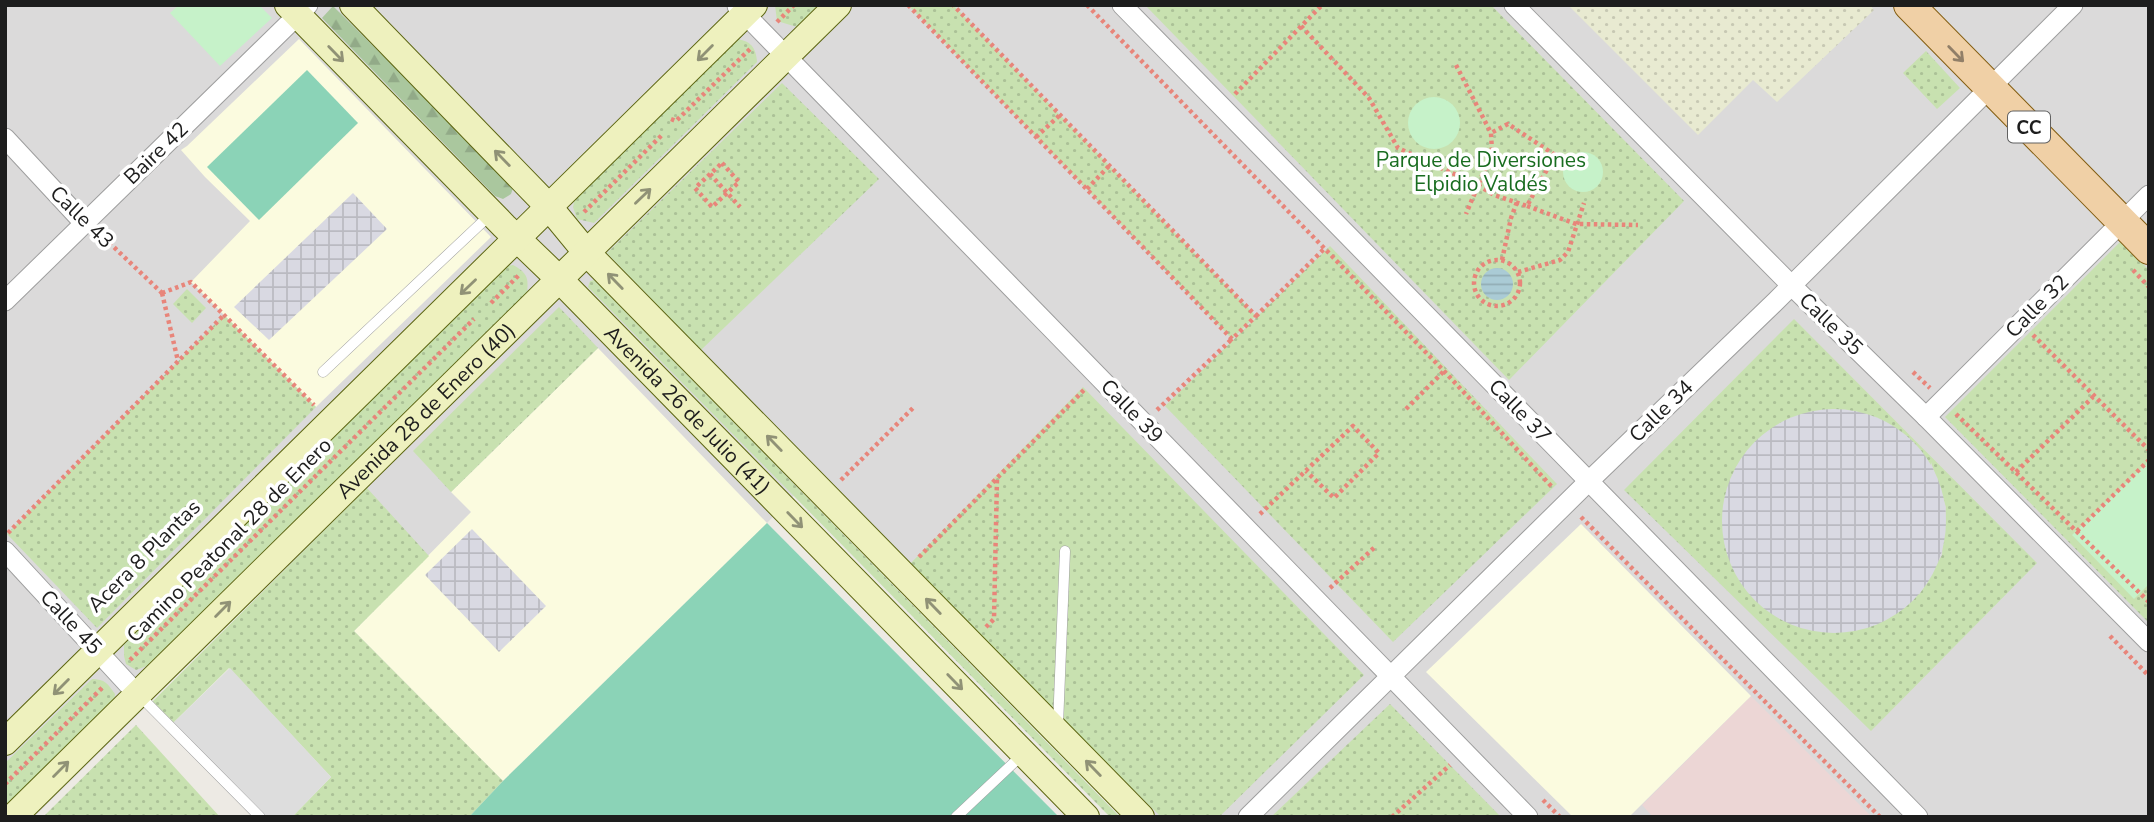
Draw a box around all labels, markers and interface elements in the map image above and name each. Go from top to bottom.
one-way arrow [327,45,344,62]
one-way arrow [697,45,714,62]
one-way arrow [1948,45,1965,62]
road number: CC [2008,111,2050,142]
street label: Baire 42 [118,115,194,191]
park label: Parque de Diversiones Elpidio Valdés [1376,146,1586,198]
one-way arrow [493,150,510,167]
street label: Calle 43 [44,179,120,255]
one-way arrow [634,188,651,205]
street label: Calle 32 [1999,268,2075,344]
one-way arrow [607,273,624,290]
one-way arrow [460,278,477,295]
street label: Calle 35 [1793,286,1869,362]
street label: Avenida 28 de Enero (40) [330,317,521,505]
street label: Avenida 26 de Julio (41) [598,319,777,501]
street label: Calle 39 [1094,373,1170,449]
street label: Calle 37 [1482,373,1558,449]
street label: Calle 34 [1623,373,1699,449]
street label: Camino Peatonal 28 de Enero [120,431,338,649]
one-way arrow [766,435,783,452]
street label: Acera 8 Plantas [81,493,207,619]
one-way arrow [787,511,804,528]
street label: Calle 45 [34,584,108,660]
one-way arrow [925,597,942,614]
one-way arrow [215,601,232,618]
one-way arrow [946,674,963,691]
one-way arrow [53,678,70,695]
one-way arrow [53,760,70,777]
one-way arrow [1084,760,1101,777]

